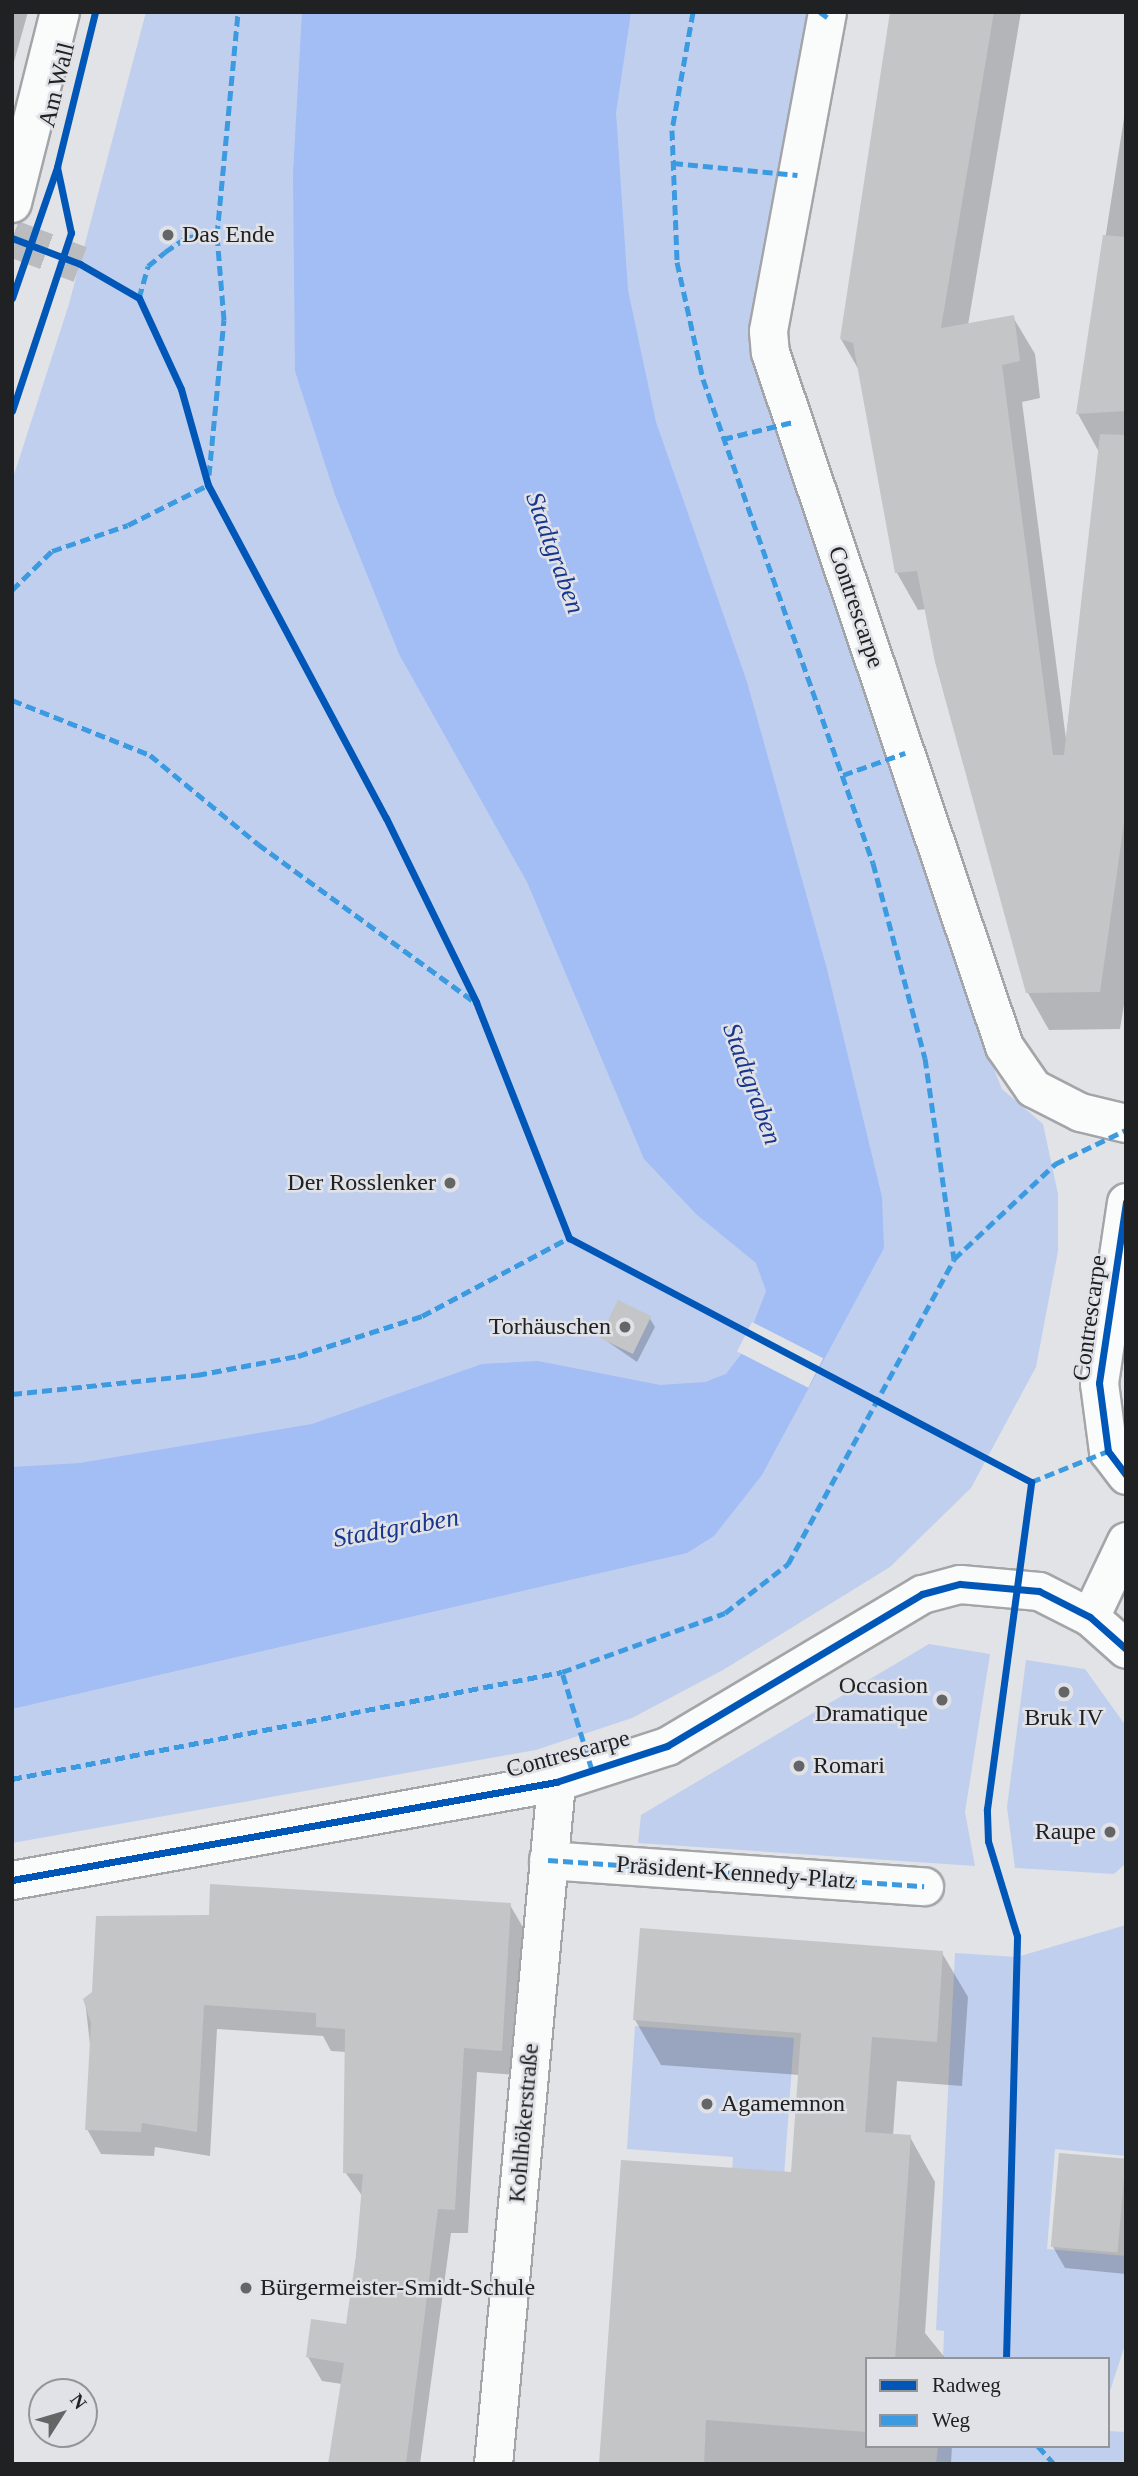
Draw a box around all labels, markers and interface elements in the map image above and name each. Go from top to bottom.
street label: Am Wall [33,39,81,131]
place label: Das Ende [182,221,275,249]
marker: Das Ende [160,227,176,243]
water label: Stadtgraben [519,488,591,618]
street label: Contrescarpe [822,542,890,672]
water label: Stadtgraben [716,1019,788,1149]
place label: Der Rosslenker [287,1169,436,1197]
marker: Der Rosslenker [442,1175,458,1191]
street label: Contrescarpe [1067,1253,1113,1383]
place label: Torhäuschen [489,1313,611,1341]
marker: Torhäuschen [617,1319,633,1335]
water label: Stadtgraben [331,1502,461,1554]
place label: Occasion Dramatique [815,1672,928,1728]
marker: Bruk IV [1056,1684,1072,1700]
marker: Occasion Dramatique [934,1692,950,1708]
place label: Bruk IV [1024,1704,1104,1732]
street label: Contrescarpe [503,1724,633,1784]
place label: Romari [813,1752,885,1780]
marker: Romari [791,1758,807,1774]
place label: Raupe [1035,1818,1096,1846]
marker: Raupe [1102,1824,1118,1840]
street label: Präsident-Kennedy-Platz [615,1850,857,1896]
street label: Kohlhökerstraße [503,2042,545,2204]
place label: Agamemnon [721,2090,845,2118]
marker: Agamemnon [699,2096,715,2112]
place label: Bürgermeister-Smidt-Schule [260,2274,535,2302]
marker: Bürgermeister-Smidt-Schule [238,2280,254,2296]
legend [865,2357,1110,2448]
text: Radweg [932,2373,1001,2397]
north arrow [28,2378,98,2448]
text: N [66,2389,91,2413]
text: Weg [932,2408,970,2432]

